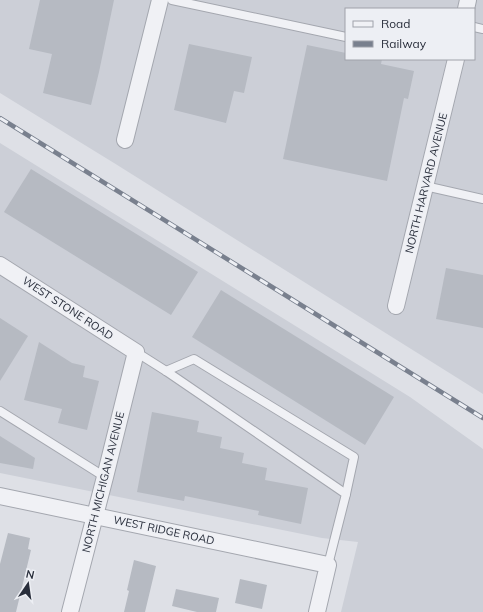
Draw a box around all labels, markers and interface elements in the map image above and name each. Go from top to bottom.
legend [345,8,475,60]
text: Road [381,16,410,31]
text: Railway [381,36,427,51]
street label: NORTH HARVARD AVENUE [402,111,450,255]
street label: WEST STONE ROAD [20,273,116,343]
street label: NORTH MICHIGAN AVENUE [79,410,127,554]
street label: WEST RIDGE ROAD [112,512,216,548]
north arrow [8,564,48,604]
text: N [25,567,36,582]

